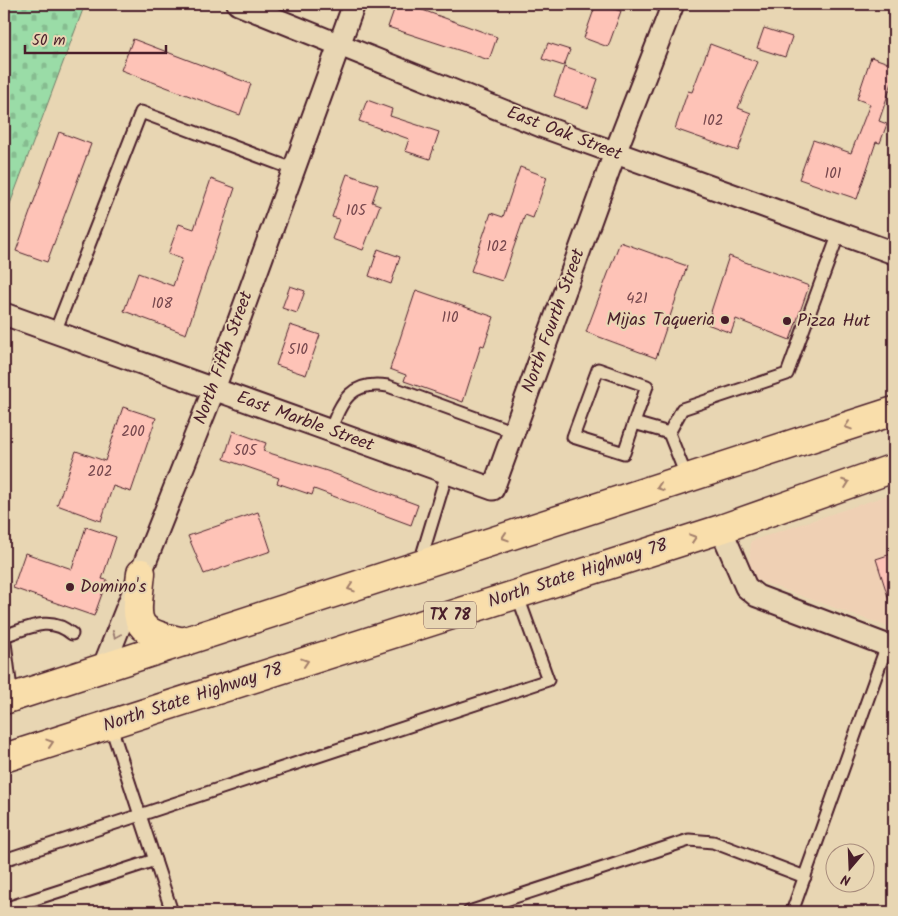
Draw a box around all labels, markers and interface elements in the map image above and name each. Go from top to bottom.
scale bar [25,22,166,54]
text: 50 m [32,29,66,53]
street label: East Oak Street [502,99,627,170]
house number: 102 [703,109,723,133]
house number: 101 [825,162,842,186]
house number: 105 [346,199,367,223]
house number: 102 [487,235,507,259]
street label: North Fourth Street [514,244,594,397]
street label: North Fifth Street [186,286,262,429]
house number: 421 [626,287,648,311]
house number: 108 [151,292,174,316]
house number: 110 [442,306,459,330]
place label: Mijas Taqueria [607,306,715,335]
place label: Pizza Hut [797,307,871,336]
marker: Mijas Taqueria [719,314,731,326]
marker: Pizza Hut [781,315,793,327]
house number: 510 [288,338,309,362]
street label: East Marble Street [232,384,379,461]
house number: 200 [121,420,145,444]
one-way arrow [844,420,853,430]
house number: 505 [233,439,258,463]
house number: 202 [88,460,112,484]
one-way arrow [841,479,850,489]
one-way arrow [656,481,665,491]
street label: North State Highway 78 [484,531,672,617]
one-way arrow [502,532,510,542]
one-way arrow [688,533,697,543]
place label: Domino's [80,573,147,602]
marker: Domino's [64,581,76,593]
one-way arrow [347,582,356,592]
road number: TX 78 [424,602,476,628]
one-way arrow [112,630,123,639]
street label: North State Highway 78 [99,655,287,741]
one-way arrow [300,657,309,667]
one-way arrow [45,739,54,749]
north arrow [826,844,876,894]
text: N [838,867,854,891]

